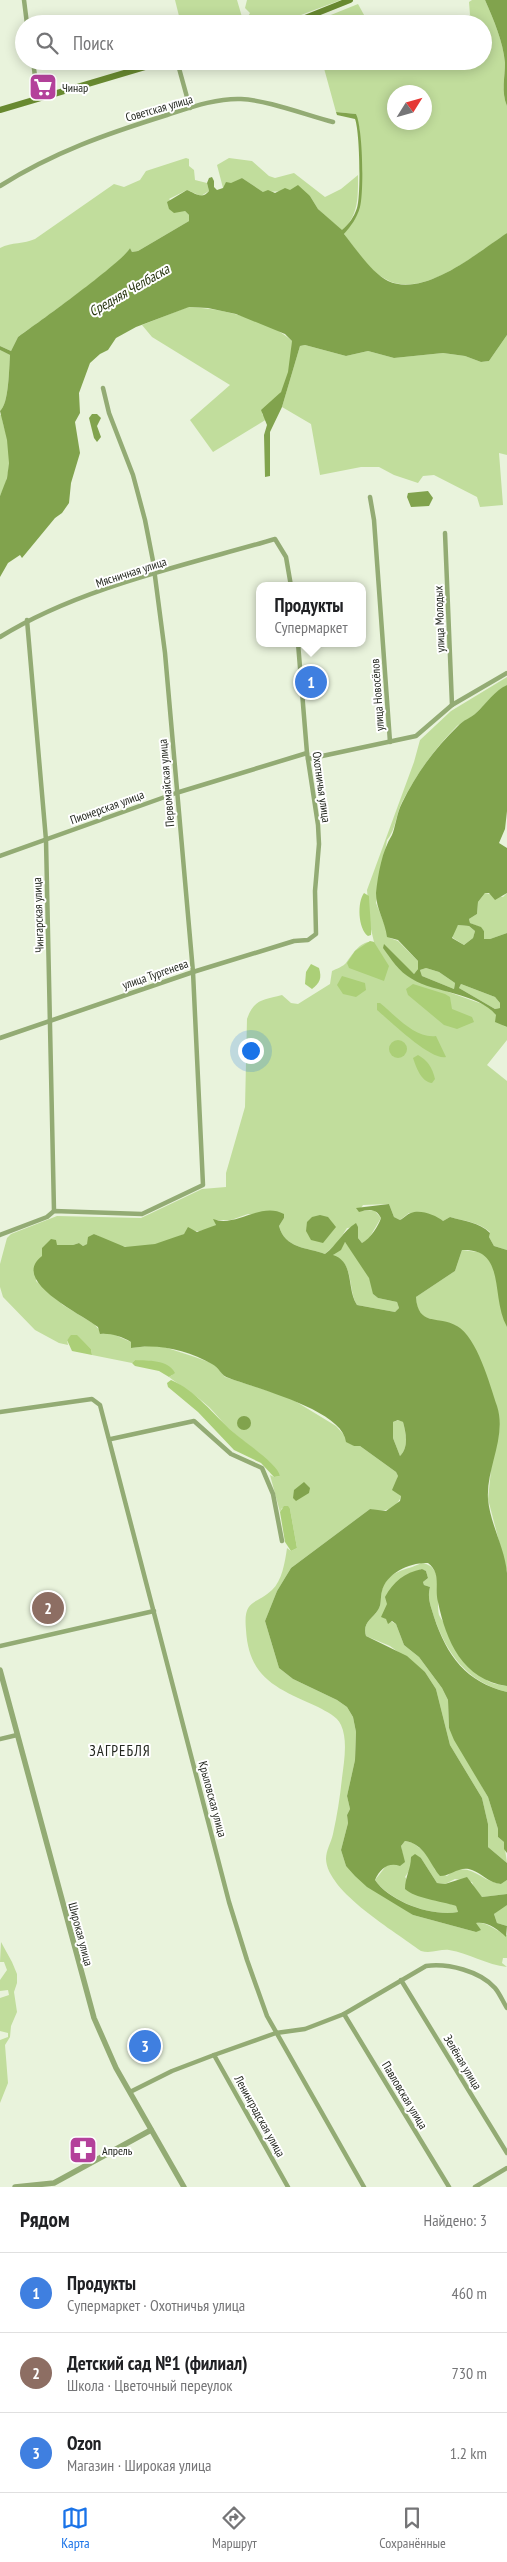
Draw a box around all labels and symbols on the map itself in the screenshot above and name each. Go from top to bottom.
supermarket icon: Чинар [28,72,58,102]
place label: Чинар [62,80,88,95]
north arrow [387,85,432,130]
street label: Советская улица [124,91,195,125]
water label: Средняя Челбаска [86,259,174,320]
street label: Мясничная улица [94,553,168,590]
street label: улица Молодых [430,585,448,653]
street label: улица Новосёлов [367,658,387,732]
pin: 1 [295,663,327,701]
street label: Первомайская улица [155,738,177,828]
street label: Охотничья улица [310,751,334,824]
street label: Пионерская улица [68,787,146,827]
street label: Чингарская улица [29,877,47,953]
street label: улица Тургенева [120,956,190,992]
your location [238,1038,264,1064]
pin: 2 [32,1589,64,1627]
district label: ЗАГРЕБЛЯ [89,1741,151,1760]
street label: Крыловская улица [196,1759,230,1839]
street label: Широкая улица [65,1901,97,1968]
pin: 3 [129,2027,161,2065]
street label: Зелёная улица [441,2032,485,2092]
street label: Павловская улица [379,2058,431,2132]
street label: Ленинградская улица [231,2072,289,2160]
pharmacy icon: Апрель [68,2135,98,2165]
place label: Апрель [102,2143,133,2158]

